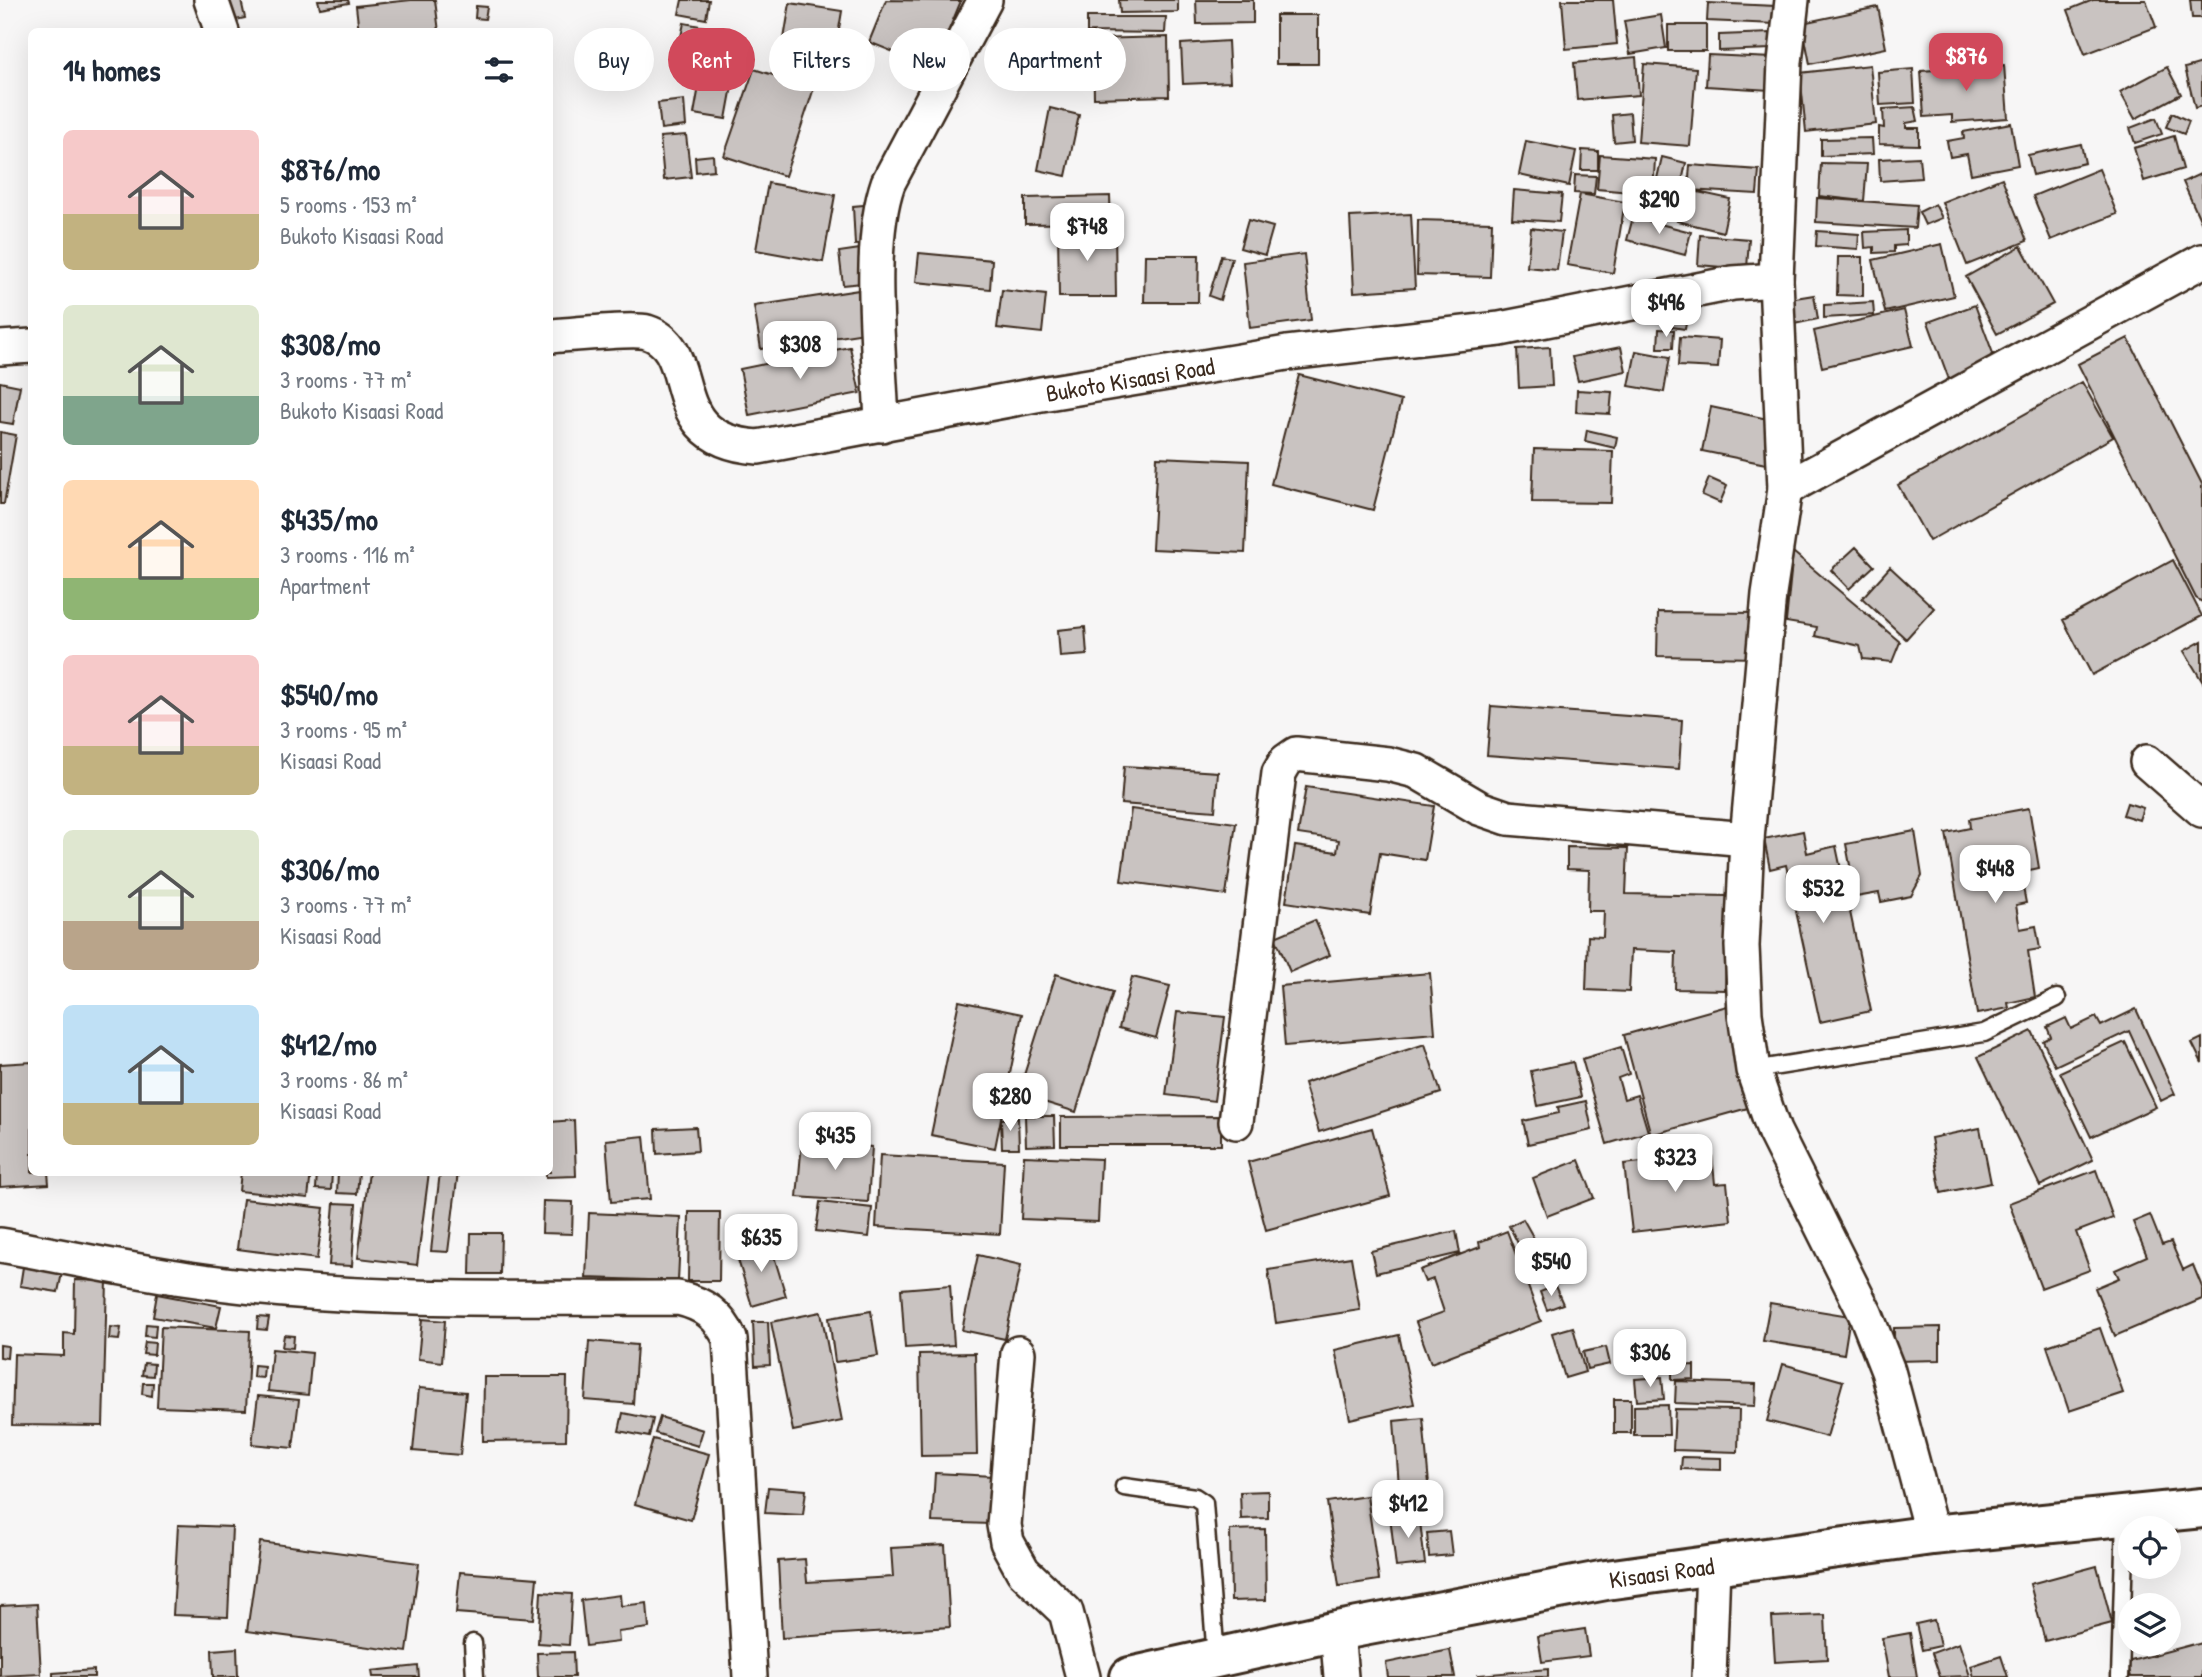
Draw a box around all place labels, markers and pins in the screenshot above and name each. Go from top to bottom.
pin: $876 [1925,34,2007,93]
pin: $290 [1618,176,1700,236]
pin: $748 [1046,204,1128,263]
pin: $496 [1625,280,1707,339]
pin: $308 [759,322,841,381]
pin: $448 [1954,846,2036,905]
pin: $532 [1782,866,1864,925]
pin: $280 [969,1074,1051,1133]
pin: $435 [794,1112,876,1172]
pin: $323 [1634,1134,1716,1194]
pin: $635 [720,1214,802,1274]
pin: $540 [1510,1238,1592,1298]
pin: $306 [1609,1330,1691,1389]
pin: $412 [1367,1480,1449,1540]

